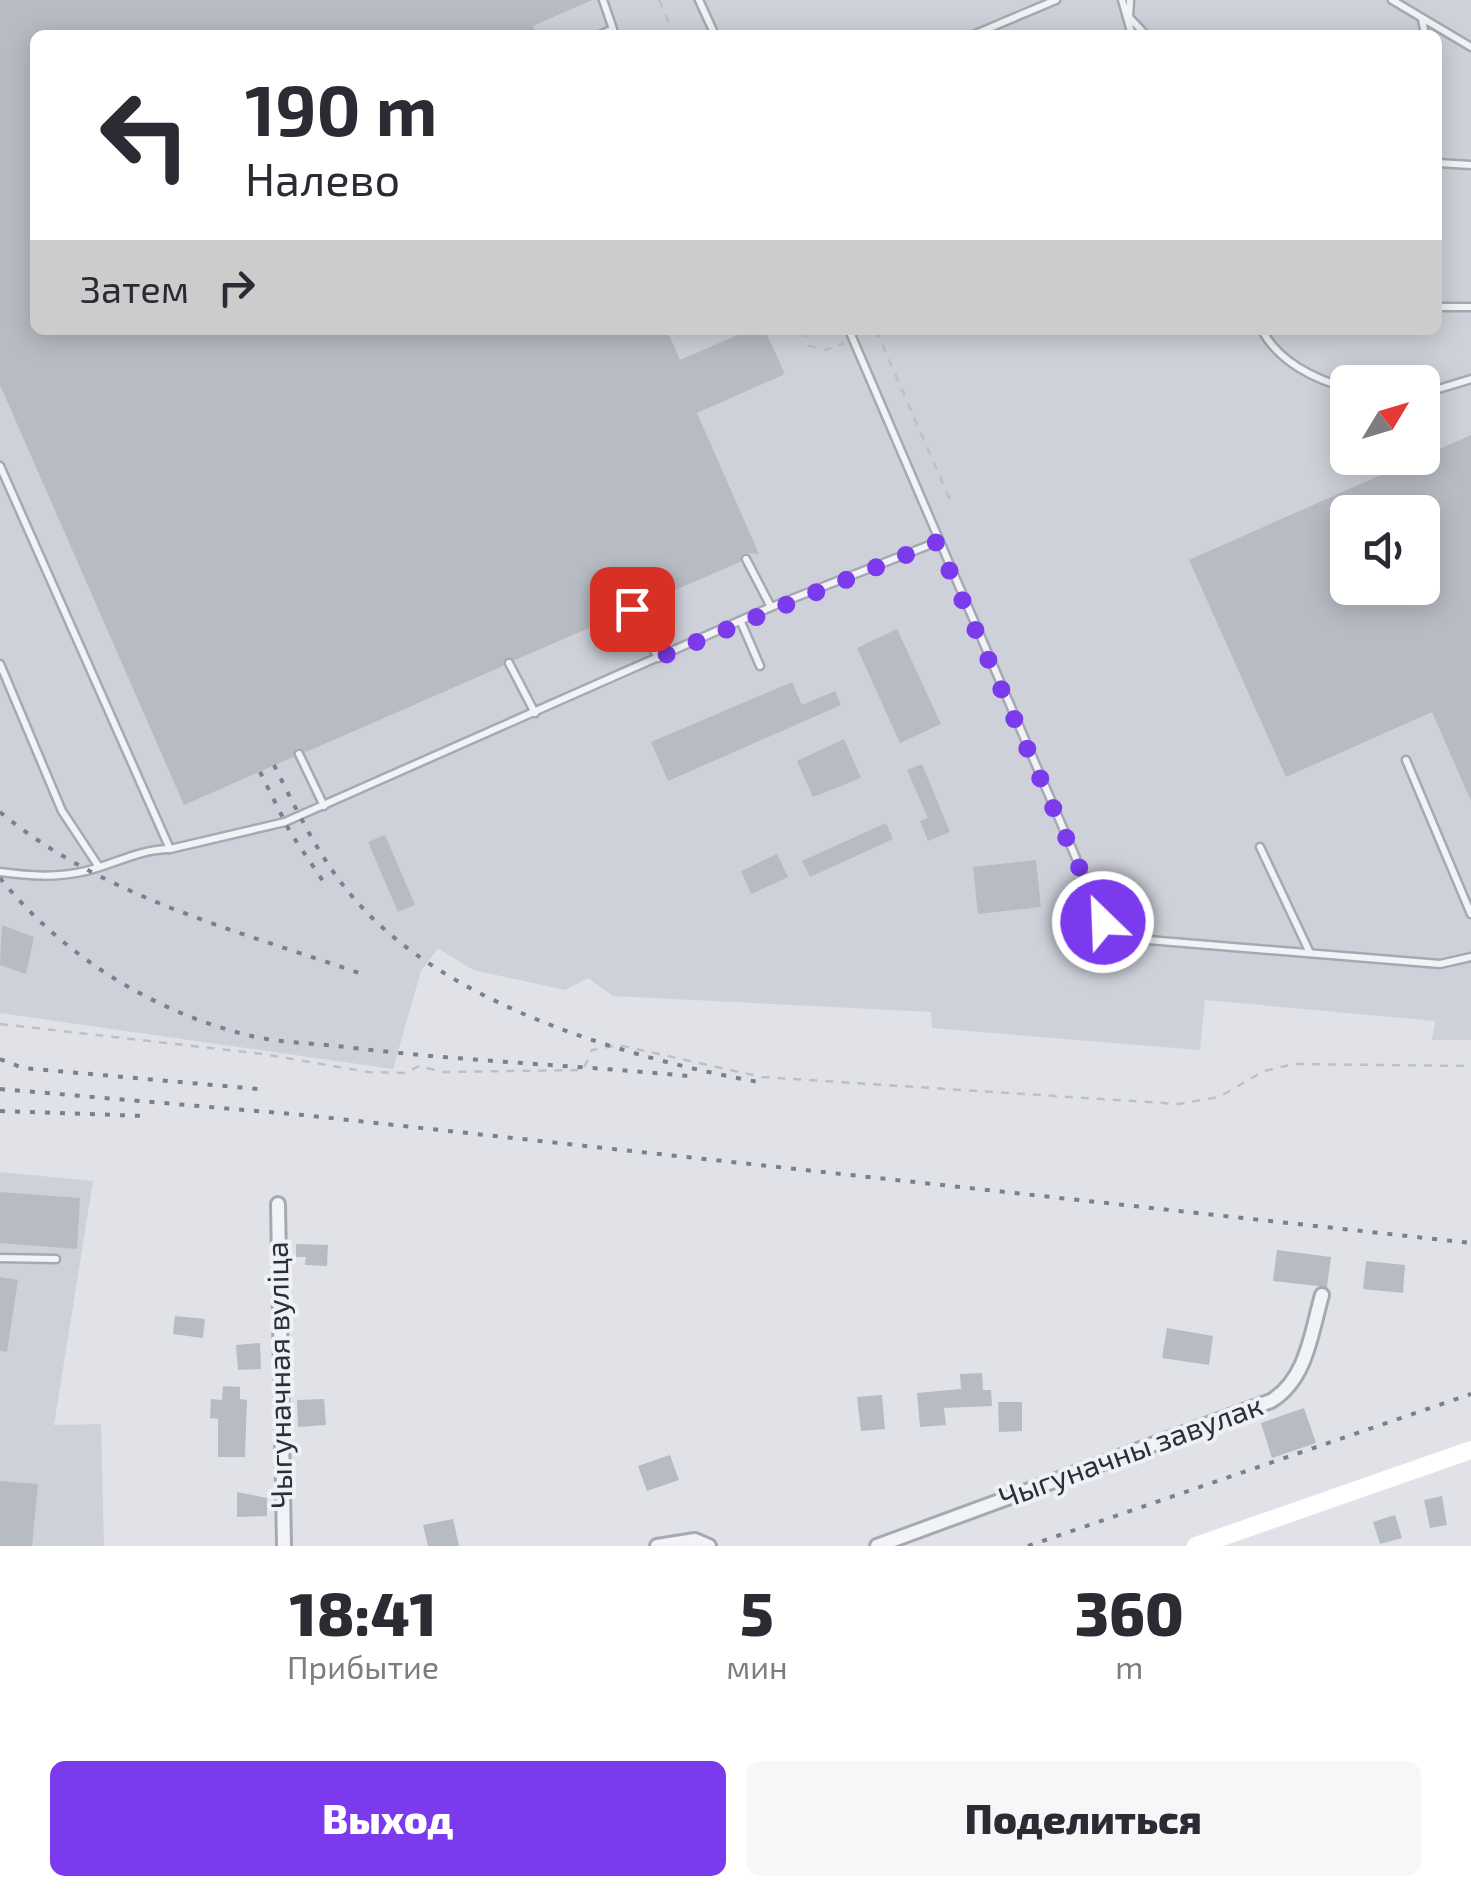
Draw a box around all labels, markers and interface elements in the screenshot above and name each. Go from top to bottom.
text: 190 m [245,66,438,150]
icon: left [80,70,210,200]
text: Налево [245,151,400,205]
icon: right [209,260,264,315]
text: Затем [80,265,189,311]
north arrow [1330,365,1440,475]
map controls [1330,365,1440,605]
button: sound [1330,495,1440,605]
pin [590,567,675,652]
icon: arrive [605,582,660,637]
position arrow [1051,870,1155,974]
street label: Чыгуначная вуліца [258,1241,299,1509]
street label: Чыгуначны завулак [993,1386,1268,1516]
text: 18:41 [290,1576,437,1648]
text: 5 [740,1576,774,1648]
text: 360 [1075,1576,1184,1648]
text: Прибытие [287,1647,439,1685]
text: мин [726,1647,788,1685]
text: m [1115,1647,1143,1685]
button: Выход [50,1761,726,1876]
button: Поделиться [746,1761,1421,1876]

